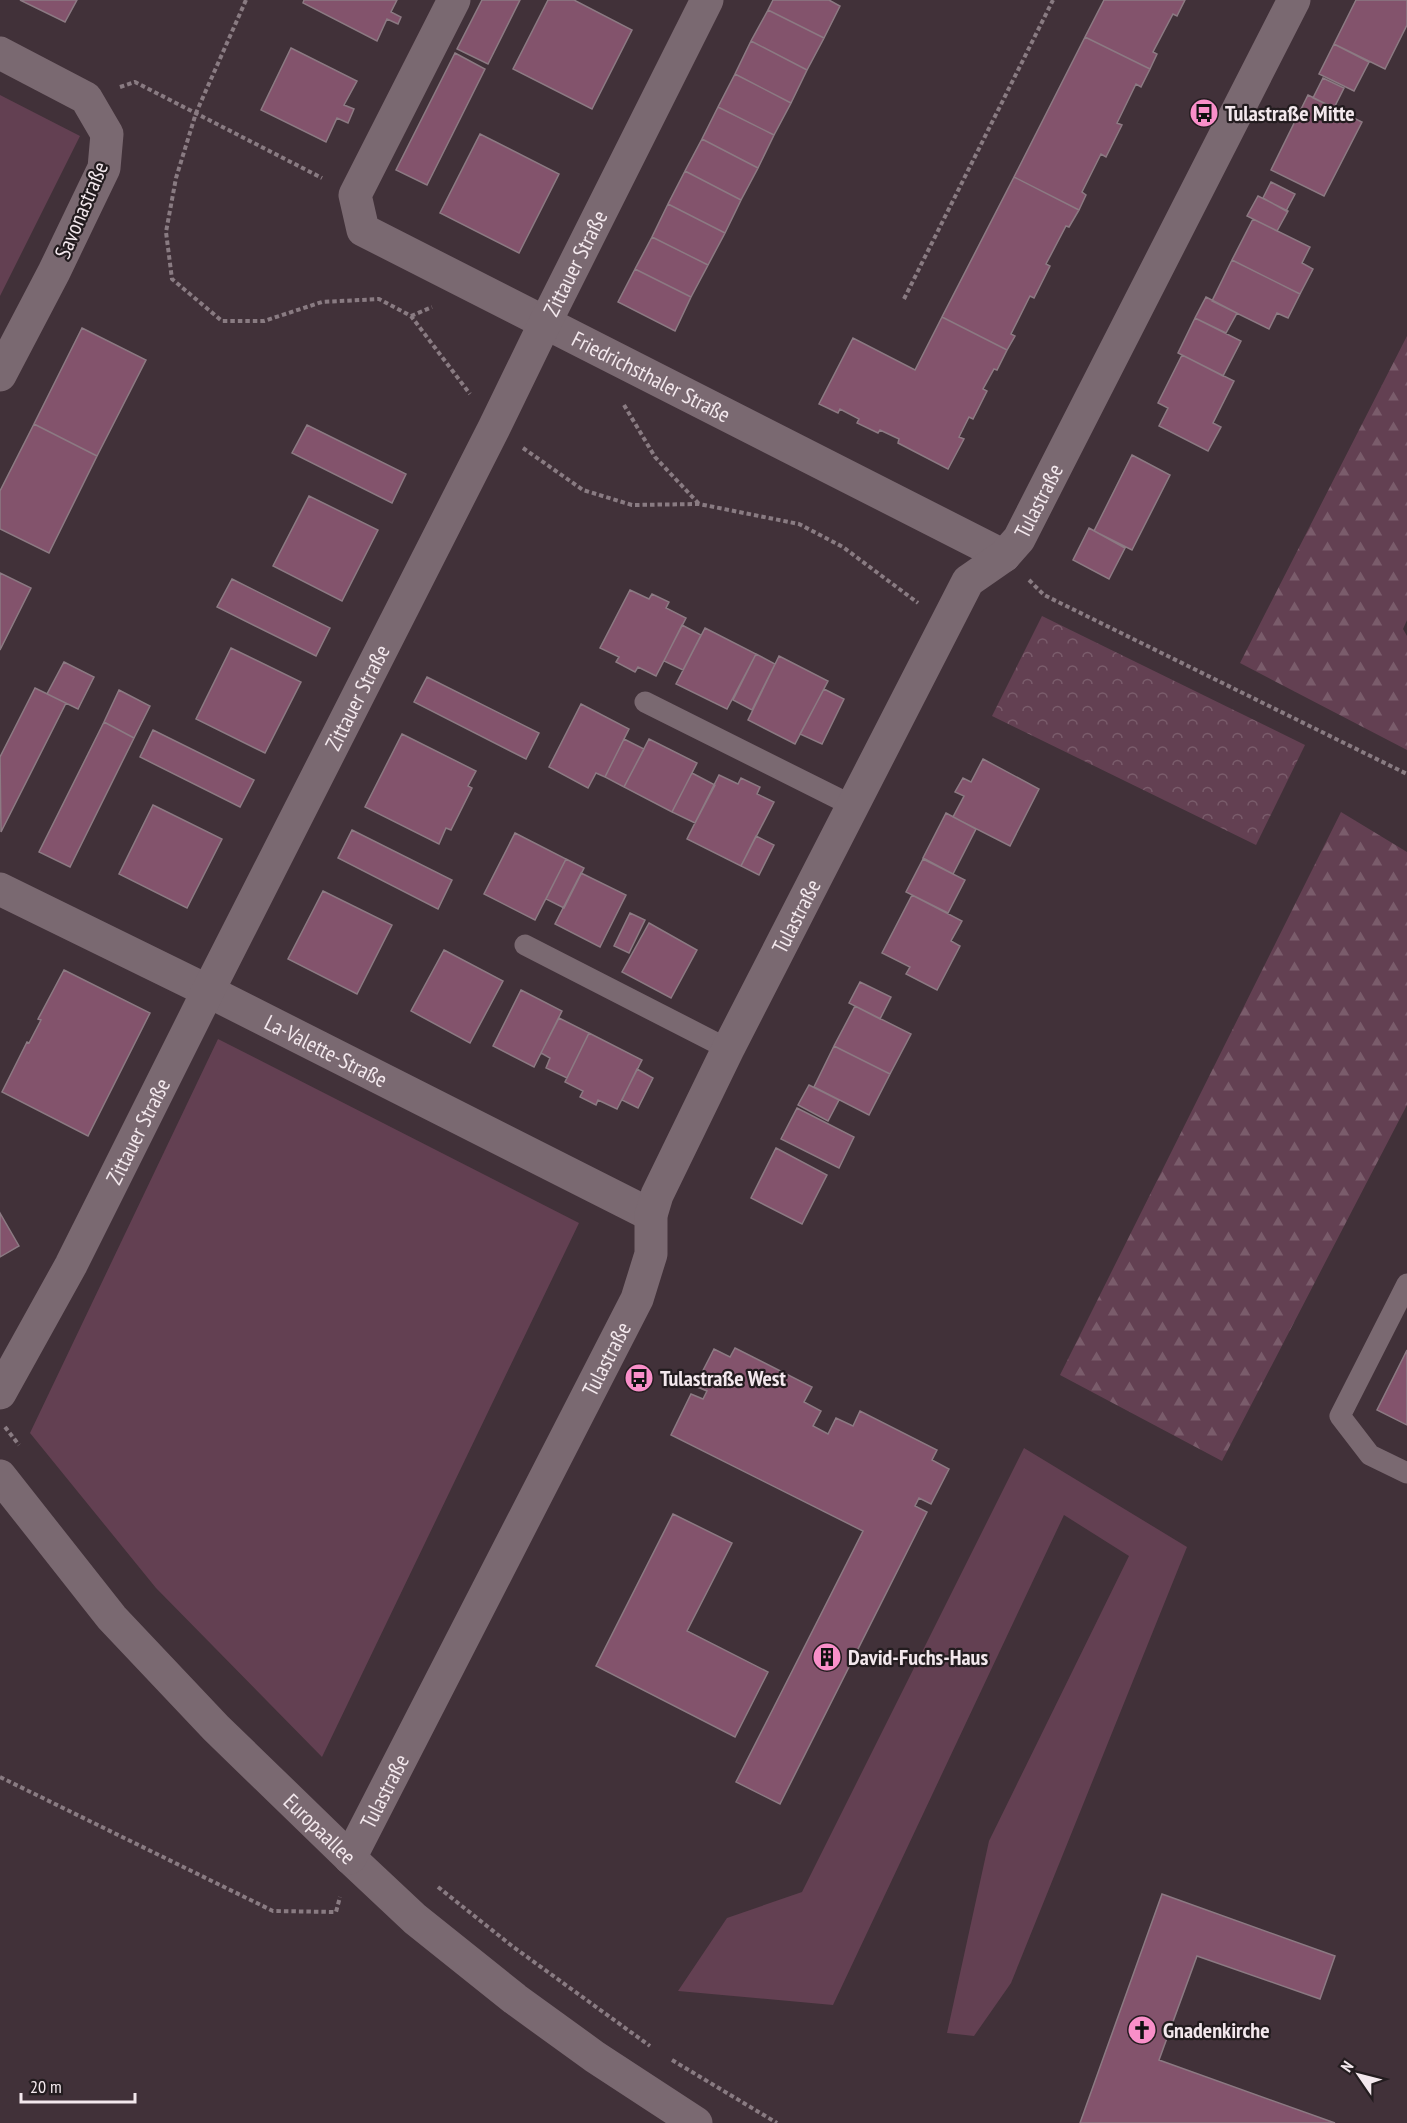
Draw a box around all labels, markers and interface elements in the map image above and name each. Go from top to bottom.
bus stop icon: Tulastraße Mitte [1188,97,1220,129]
place label: Tulastraße Mitte [1225,99,1355,127]
street label: Savonastraße [48,157,114,263]
street label: Zittauer Straße [537,205,613,321]
street label: Friedrichsthaler Straße [567,325,735,429]
street label: Tulastraße [1008,459,1069,543]
street label: Zittauer Straße [319,640,396,755]
street label: Tulastraße [765,874,827,958]
street label: La-Valette-Straße [260,1008,392,1093]
street label: Zittauer Straße [100,1074,176,1189]
street label: Tulastraße [576,1317,637,1401]
bus stop icon: Tulastraße West [623,1362,655,1394]
place label: Tulastraße West [660,1364,787,1392]
building icon: David-Fuchs-Haus [811,1641,843,1673]
place label: David-Fuchs-Haus [848,1643,988,1671]
street label: Tulastraße [354,1749,415,1833]
street label: Europaallee [278,1787,362,1870]
church icon: Gnadenkirche [1126,2014,1158,2046]
place label: Gnadenkirche [1163,2016,1270,2044]
north arrow [1329,2045,1389,2105]
text: N [1336,2057,1357,2076]
scale bar [21,2066,135,2104]
text: 20 m [30,2075,62,2098]

